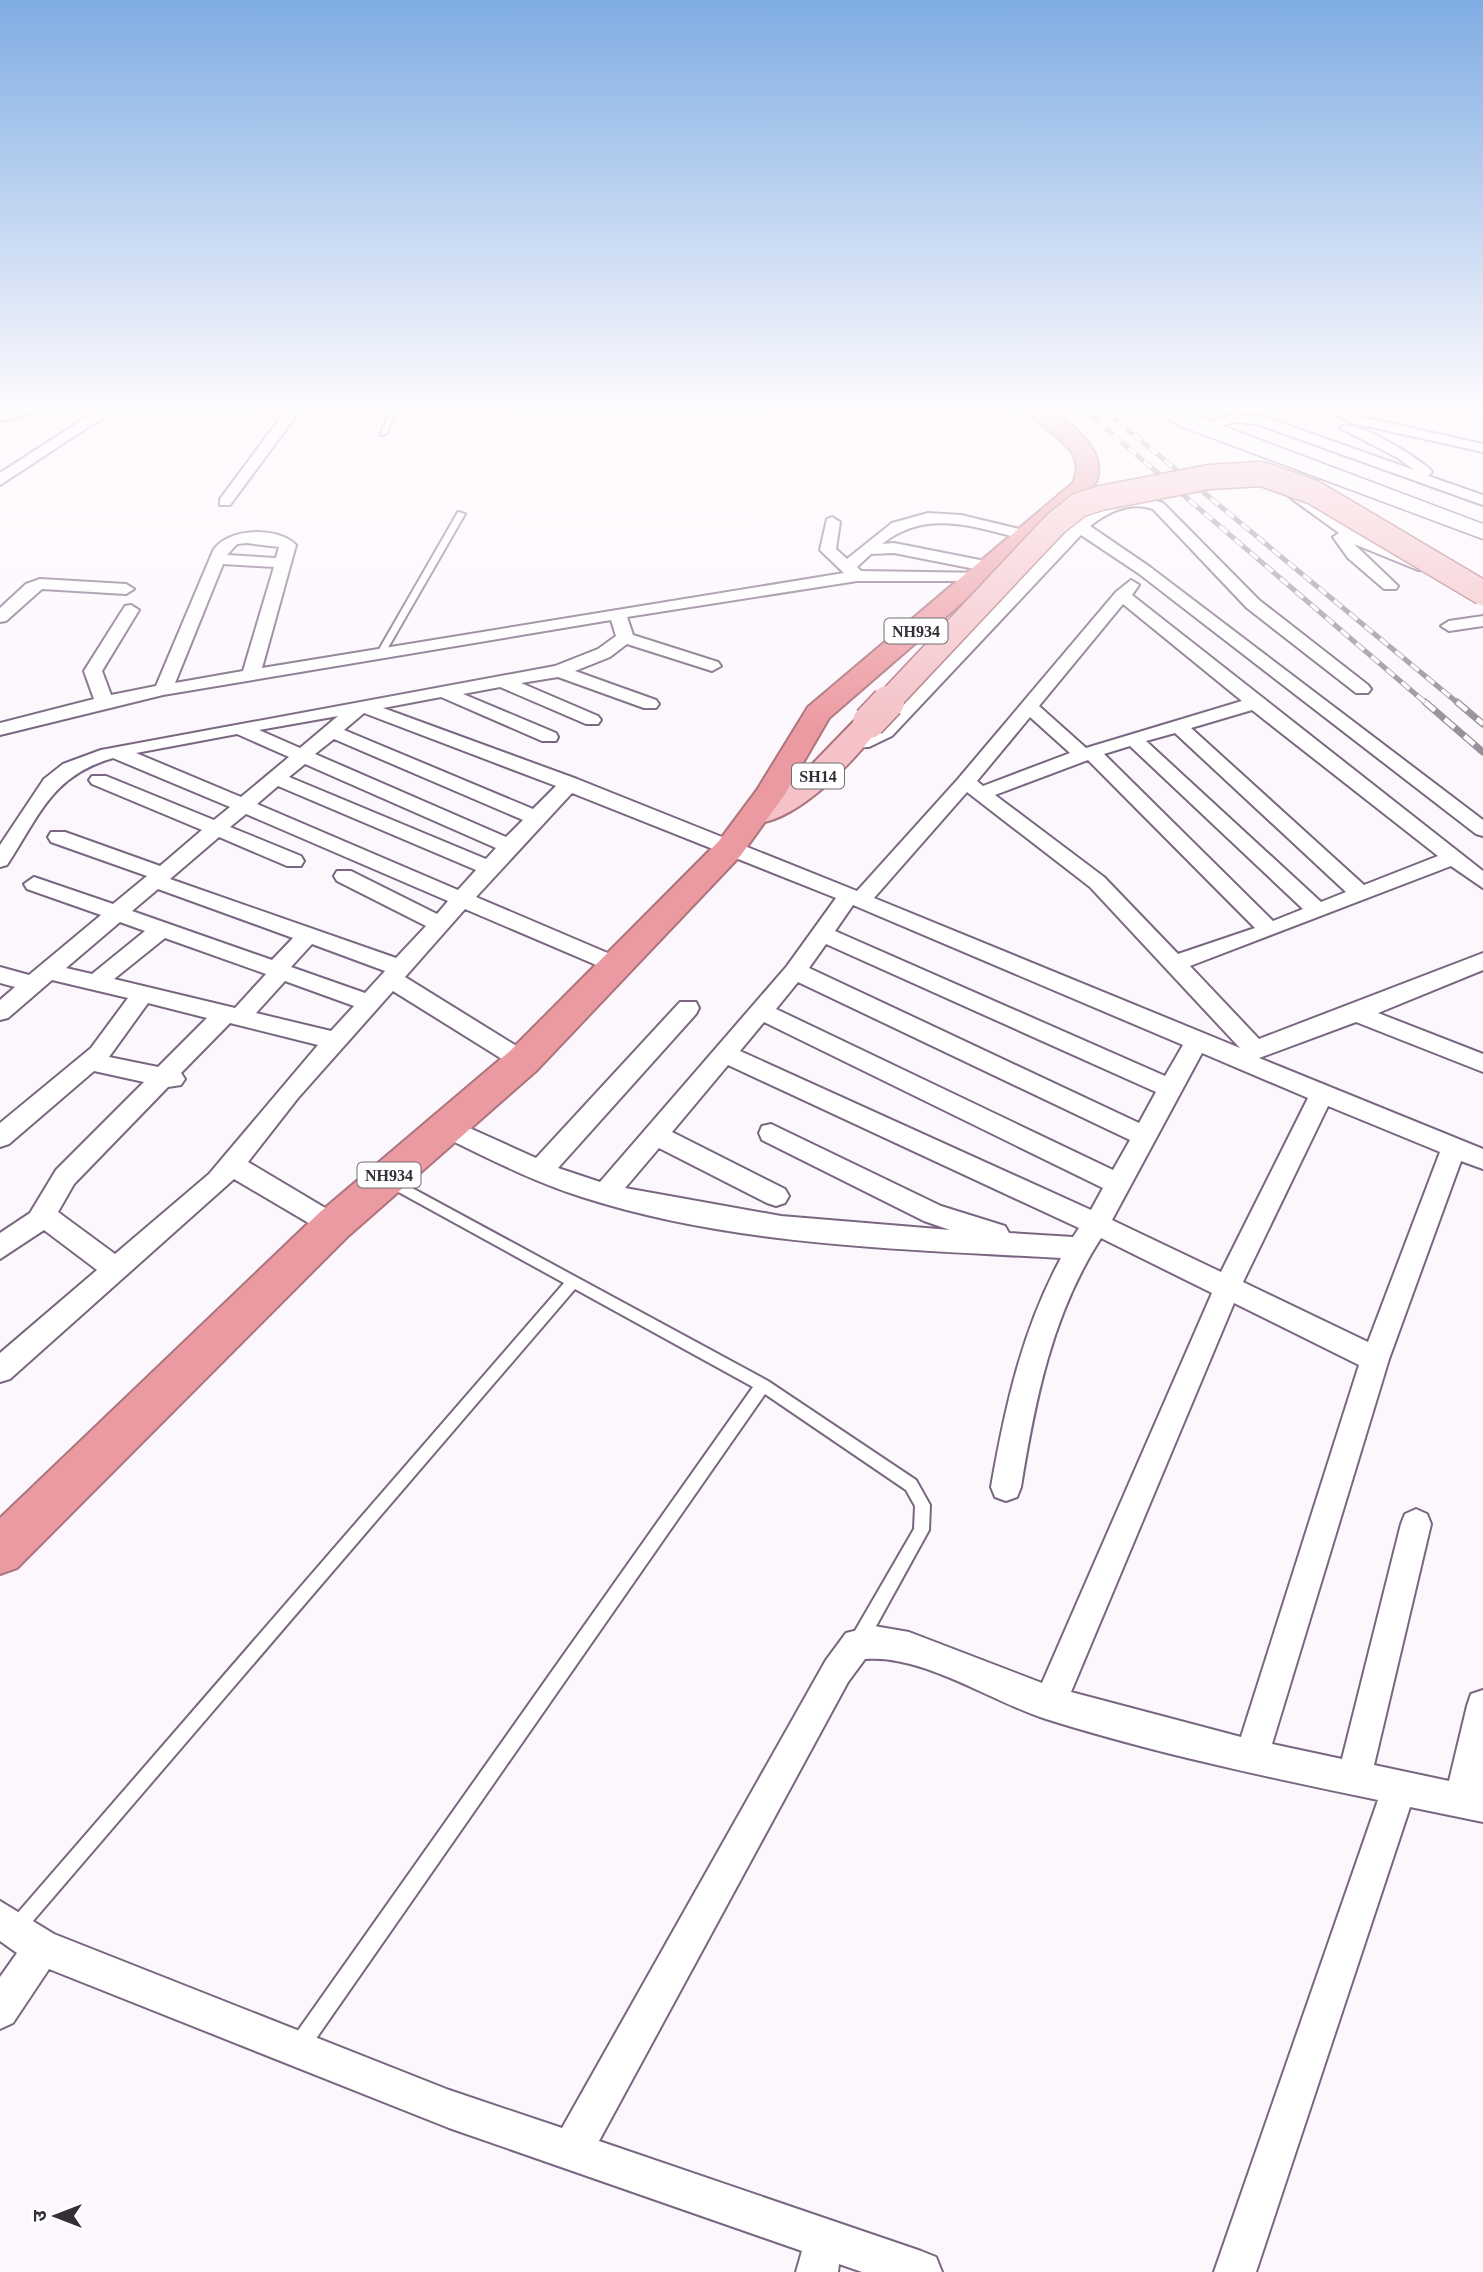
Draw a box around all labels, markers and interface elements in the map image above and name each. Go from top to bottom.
road number: NH934 [884,618,948,644]
road number: SH14 [792,764,844,789]
road number: NH934 [358,1162,420,1188]
north arrow [21,2181,91,2251]
text: उ [29,2210,50,2222]

